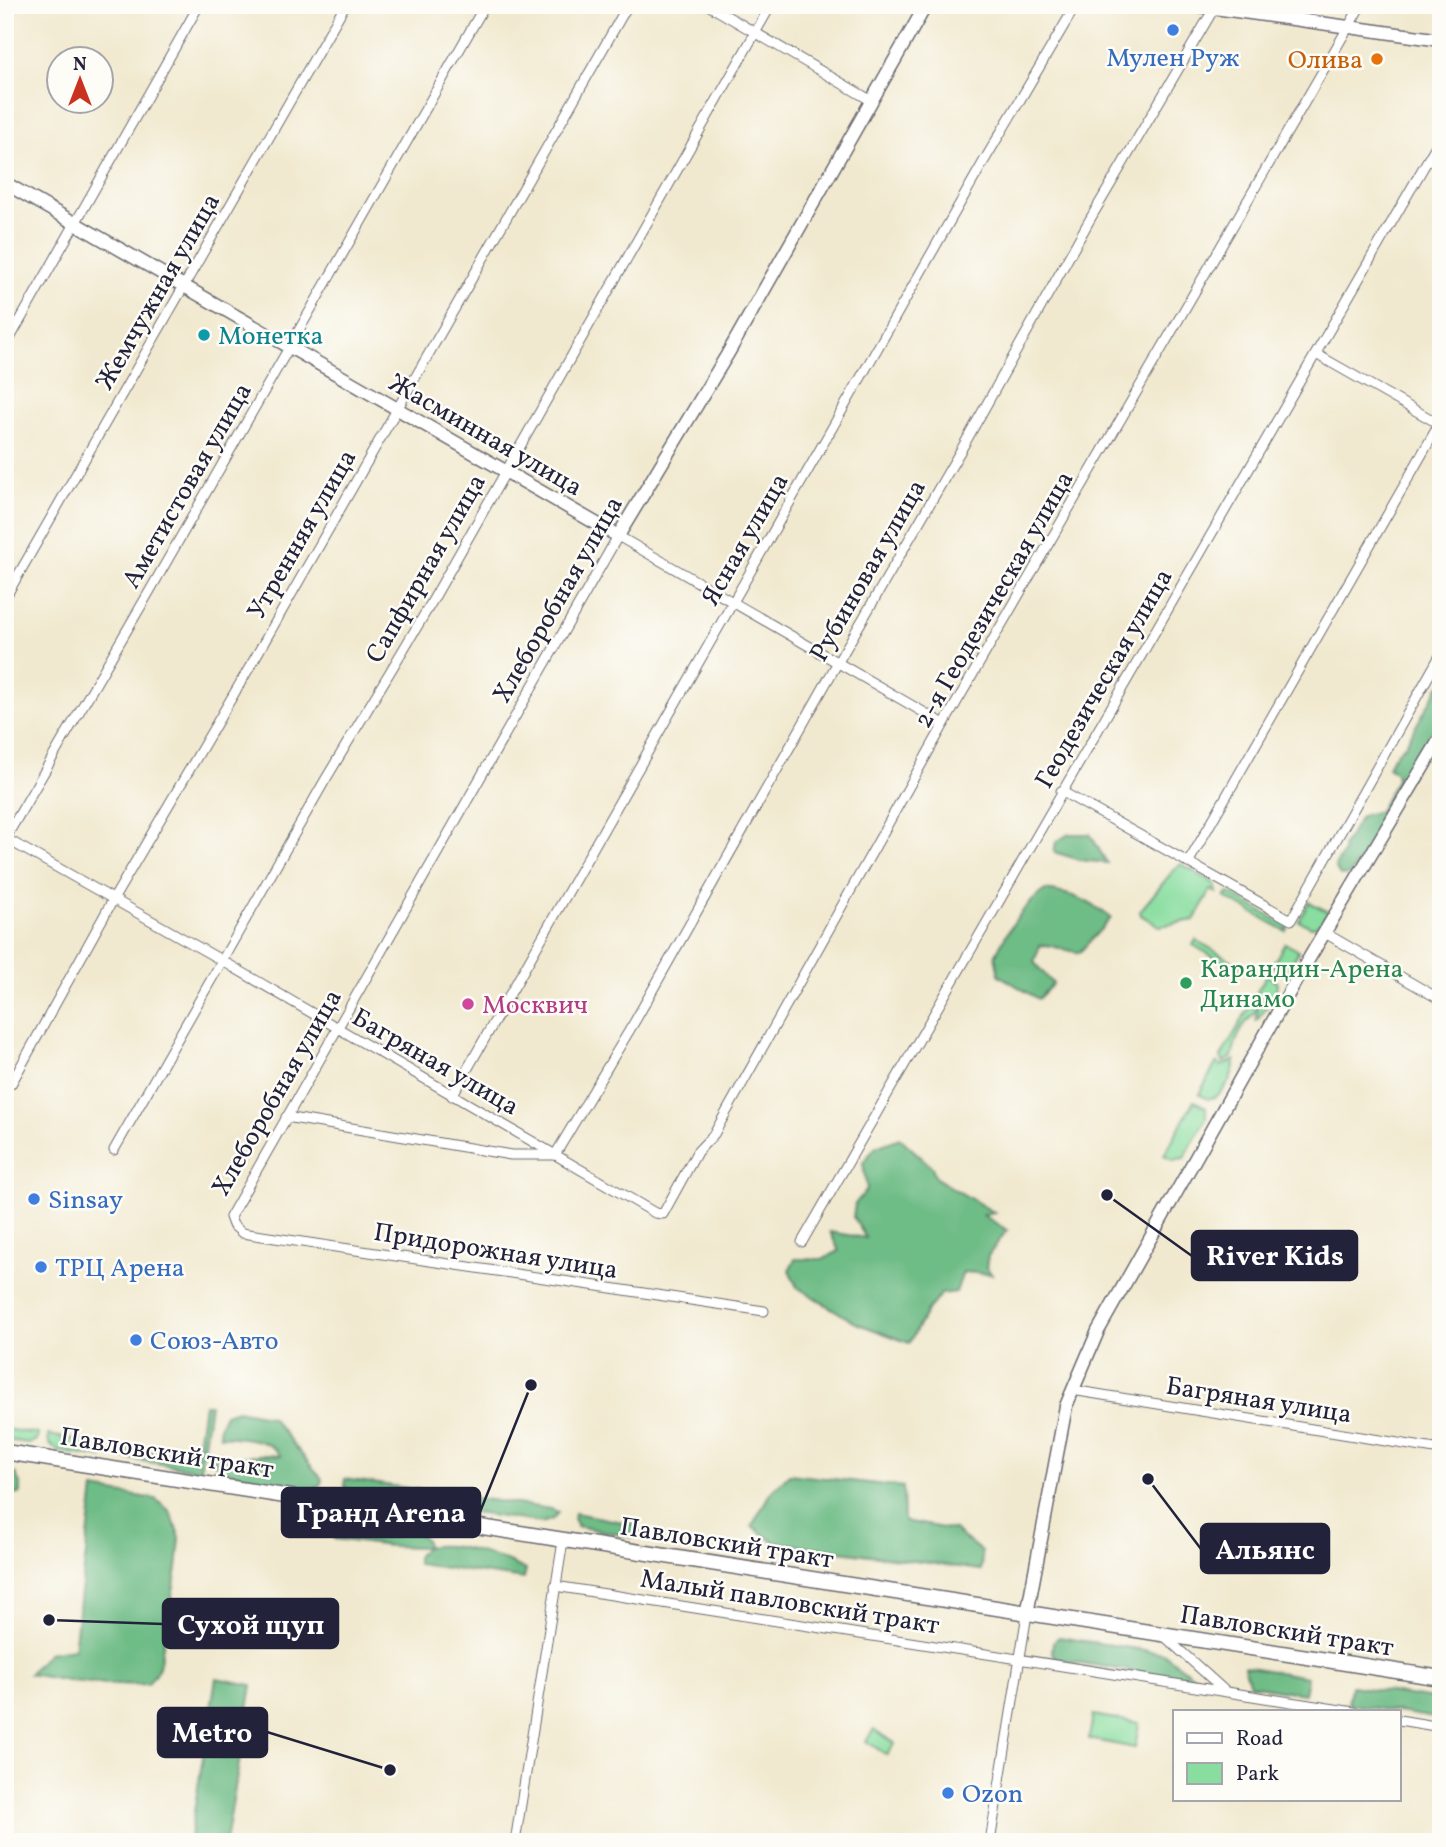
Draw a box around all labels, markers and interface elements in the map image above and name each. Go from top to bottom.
marker: Мулен Руж [1165,22,1181,38]
place label: Мулен Руж [1106,41,1240,77]
place label: Олива [1288,43,1363,79]
north arrow [46,46,116,116]
marker: Олива [1369,51,1385,67]
text: N [73,52,87,78]
street label: Жемчужная улица [88,187,230,397]
place label: Монетка [218,319,323,355]
marker: Монетка [196,327,212,343]
street label: Жасминная улица [381,366,589,506]
street label: Аметистовая улица [114,376,261,596]
street label: Утренняя улица [239,443,366,627]
street label: 2-я Геодезическая улица [906,465,1083,735]
street label: Ясная улица [693,467,798,613]
street label: Сапфирная улица [358,468,496,670]
street label: Рубиновая улица [802,473,936,669]
street label: Хлеборобная улица [485,490,633,710]
street label: Геодезическая улица [1027,563,1182,795]
place label: Карандин-Арена Динамо [1200,952,1404,1018]
marker: Карандин-Арена Динамо [1178,975,1194,991]
street label: Хлеборобная улица [204,983,352,1203]
place label: Москвич [482,988,588,1024]
marker: Москвич [460,996,476,1012]
street label: Багряная улица [345,1000,525,1125]
place label: Sinsay [48,1183,123,1219]
marker: Sinsay [26,1191,42,1207]
street label: Придорожная улица [371,1215,620,1289]
callout: River Kids [1192,1231,1357,1280]
text: River Kids [1206,1238,1344,1277]
place label: ТРЦ Арена [55,1251,185,1287]
marker: ТРЦ Арена [33,1259,49,1275]
place label: Союз-Авто [150,1324,279,1360]
marker: Союз-Авто [128,1332,144,1348]
street label: Багряная улица [1163,1369,1354,1433]
street label: Павловский тракт [57,1419,276,1489]
callout: Гранд Arena [282,1488,480,1537]
text: Гранд Arena [296,1495,466,1534]
street label: Павловский тракт [617,1509,836,1579]
callout: Альянс [1201,1524,1329,1573]
text: Альянс [1215,1532,1315,1571]
street label: Малый павловский тракт [637,1562,942,1644]
street label: Павловский тракт [1177,1597,1396,1667]
callout: Сухой щуп [163,1599,338,1648]
text: Сухой щуп [177,1607,325,1646]
callout: Metro [158,1708,267,1757]
legend [1173,1710,1400,1801]
text: Metro [172,1715,252,1754]
text: Road [1236,1725,1283,1754]
text: Park [1236,1760,1279,1789]
place label: Ozon [962,1777,1023,1813]
marker: Ozon [940,1785,956,1801]

